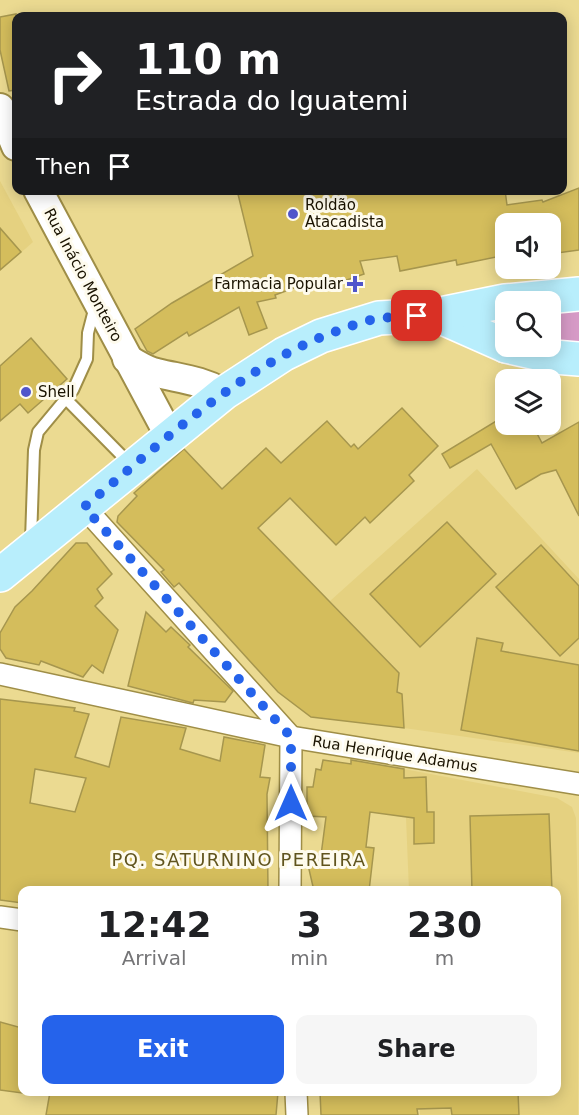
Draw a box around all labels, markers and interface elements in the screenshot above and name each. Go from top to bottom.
text: 110 m [135,35,281,84]
icon: right [36,36,114,114]
text: Estrada do Iguatemi [135,85,409,116]
icon: arrive [103,150,136,183]
text: Then [36,154,91,179]
place label: Roldão Atacadista [305,196,384,231]
street label: Rua Inácio Monteiro [40,205,126,345]
marker: Roldão Atacadista [286,207,300,221]
map controls [495,213,561,435]
button: sound [495,213,561,279]
place label: Farmacia Popular [214,275,344,293]
marker: Farmacia Popular [348,277,362,291]
pin [391,290,442,341]
button: search [495,291,561,357]
icon: arrive [400,299,433,332]
button: layers [495,369,561,435]
place label: Shell [38,383,75,401]
marker: Shell [19,385,33,399]
street label: Rua Henrique Adamus [311,732,479,776]
position arrow [259,771,323,835]
district label: PQ. SATURNINO PEREIRA [112,849,366,870]
text: 12:42 [97,904,211,945]
text: 3 [297,904,322,945]
text: 230 [407,904,482,945]
text: Arrival [122,946,187,970]
text: min [290,946,328,970]
text: m [435,946,454,970]
button: Exit [42,1015,284,1084]
button: Share [296,1015,537,1084]

